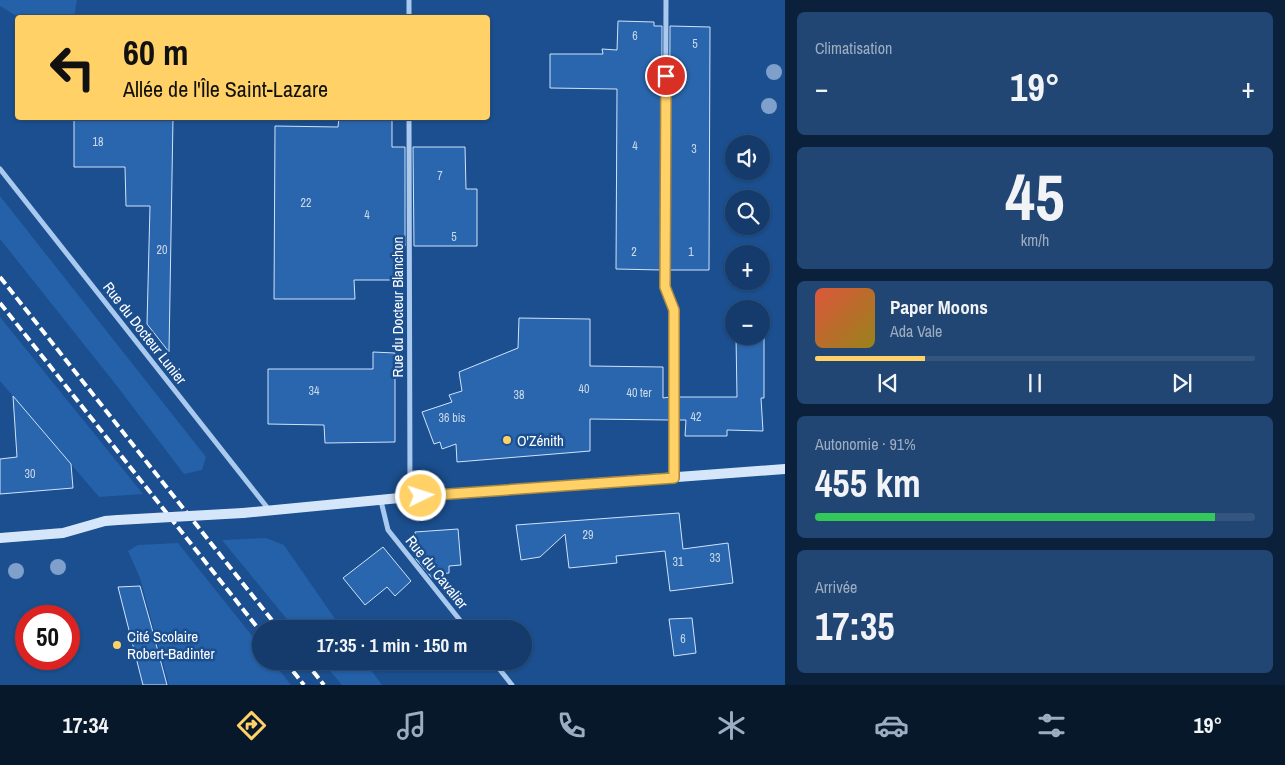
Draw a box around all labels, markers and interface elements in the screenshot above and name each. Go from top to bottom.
house number: 6 [632,28,638,44]
text: 60 m [123,29,188,76]
icon: left [40,35,105,100]
house number: 5 [692,36,698,52]
text: Climatisation [815,37,892,59]
pin [645,55,687,97]
icon: arrive [652,62,680,90]
text: 19° [1010,62,1060,113]
text: − [815,69,828,107]
text: + [1242,69,1255,107]
text: Allée de l'Île Saint-Lazare [123,74,328,104]
house number: 18 [93,134,103,150]
map controls [725,135,770,345]
button: sound [725,135,770,180]
house number: 4 [632,138,638,154]
house number: 3 [691,141,697,157]
text: 45 [1005,153,1065,240]
house number: 7 [437,168,443,184]
button: search [725,190,770,235]
house number: 22 [301,195,311,211]
house number: 4 [364,207,370,223]
house number: 5 [451,229,457,245]
text: km/h [1021,229,1049,251]
street label: Rue du Docteur Blanchon [387,237,408,377]
house number: 20 [157,242,167,258]
house number: 2 [631,244,637,260]
house number: 1 [688,244,694,260]
button: + [725,245,770,290]
street label: Rue du Docteur Lunier [98,278,192,388]
text: Paper Moons [890,294,988,320]
button: − [725,300,770,345]
text: Ada Vale [890,320,942,342]
icon: previous [874,369,902,397]
icon: pause [1021,369,1049,397]
icon: next [1168,369,1196,397]
house number: 40 [579,381,589,397]
house number: 34 [309,383,320,399]
house number: 40 ter [626,385,652,401]
house number: 38 [514,387,524,403]
house number: 42 [691,409,701,425]
house number: 36 bis [439,410,465,426]
place label: O'Zénith [517,430,564,451]
text: Autonomie · 91% [815,433,916,455]
marker: O'Zénith [501,434,513,446]
text: 455 km [815,458,921,509]
house number: 30 [25,466,35,482]
position arrow [394,469,446,521]
house number: 29 [583,527,593,543]
street label: Rue du Cavalier [401,531,473,613]
house number: 33 [710,550,720,566]
house number: 31 [673,554,684,570]
text: Arrivée [815,576,857,598]
text: 17:35 [815,601,895,652]
speed limit sign: 50 [15,605,80,670]
place label: Cité Scolaire Robert-Badinter [127,626,215,664]
house number: 6 [680,631,686,647]
text: 17:35 · 1 min · 150 m [317,632,467,658]
marker: Cité Scolaire Robert-Badinter [111,639,123,651]
icon: directions [234,708,269,743]
icon: music [394,708,429,743]
icon: phone [554,708,589,743]
icon: climate [714,708,749,743]
icon: car [874,708,909,743]
icon: filters [1034,708,1069,743]
text: 17:34 [62,710,109,740]
text: 19° [1194,710,1222,740]

